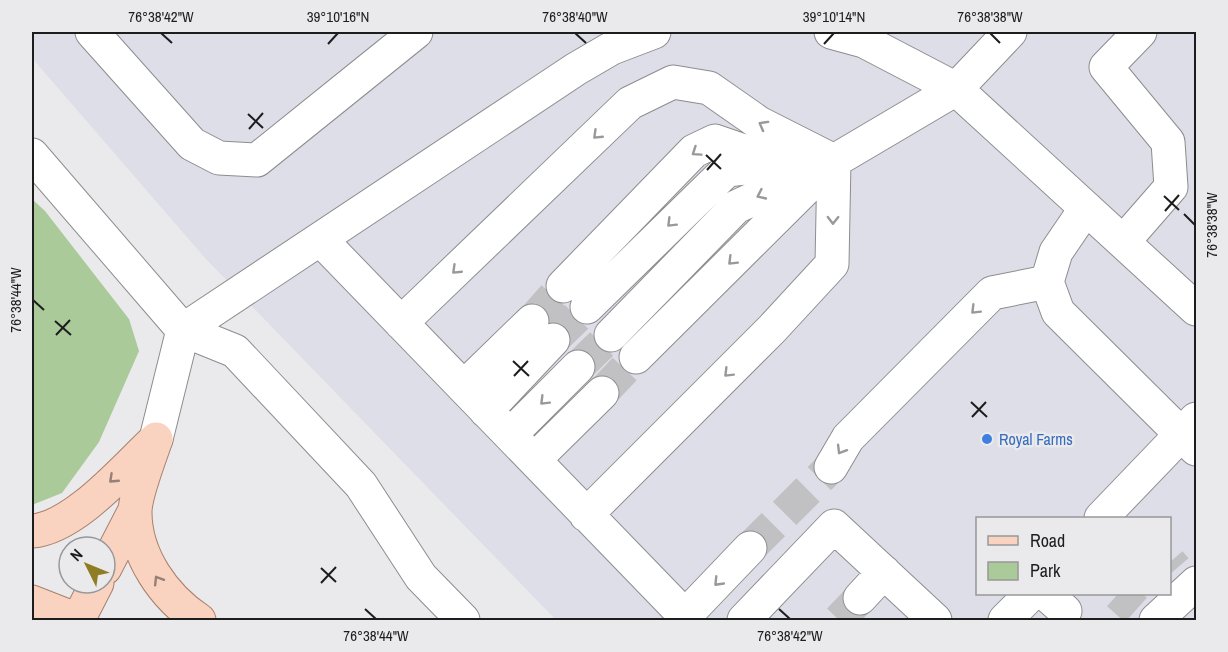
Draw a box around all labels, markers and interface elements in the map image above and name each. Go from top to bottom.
text: 76°38'42"W [128,6,194,27]
text: 39°10'16"N [307,6,369,27]
text: 76°38'40"W [542,6,608,27]
text: 39°10'14"N [803,6,865,27]
text: 76°38'38"W [957,6,1023,27]
one-way arrow [759,121,769,132]
one-way arrow [594,128,604,139]
one-way arrow [692,144,703,155]
one-way arrow [757,188,768,200]
text: 76°38'38"W [1201,192,1222,258]
one-way arrow [827,215,839,224]
one-way arrow [667,216,678,227]
one-way arrow [728,254,739,265]
one-way arrow [453,262,464,273]
text: 76°38'44"W [5,267,26,333]
one-way arrow [972,303,982,314]
one-way arrow [724,366,735,377]
one-way arrow [541,394,552,405]
place label: Royal Farms [999,428,1073,450]
marker: Royal Farms [980,432,994,446]
one-way arrow [836,444,848,455]
one-way arrow [109,472,120,483]
legend [976,517,1171,595]
text: Road [1030,528,1065,553]
north arrow [57,535,117,595]
text: N [65,544,87,566]
text: Park [1030,558,1061,583]
one-way arrow [714,575,725,586]
one-way arrow [154,576,166,586]
text: 76°38'44"W [343,625,409,646]
text: 76°38'42"W [757,625,823,646]

